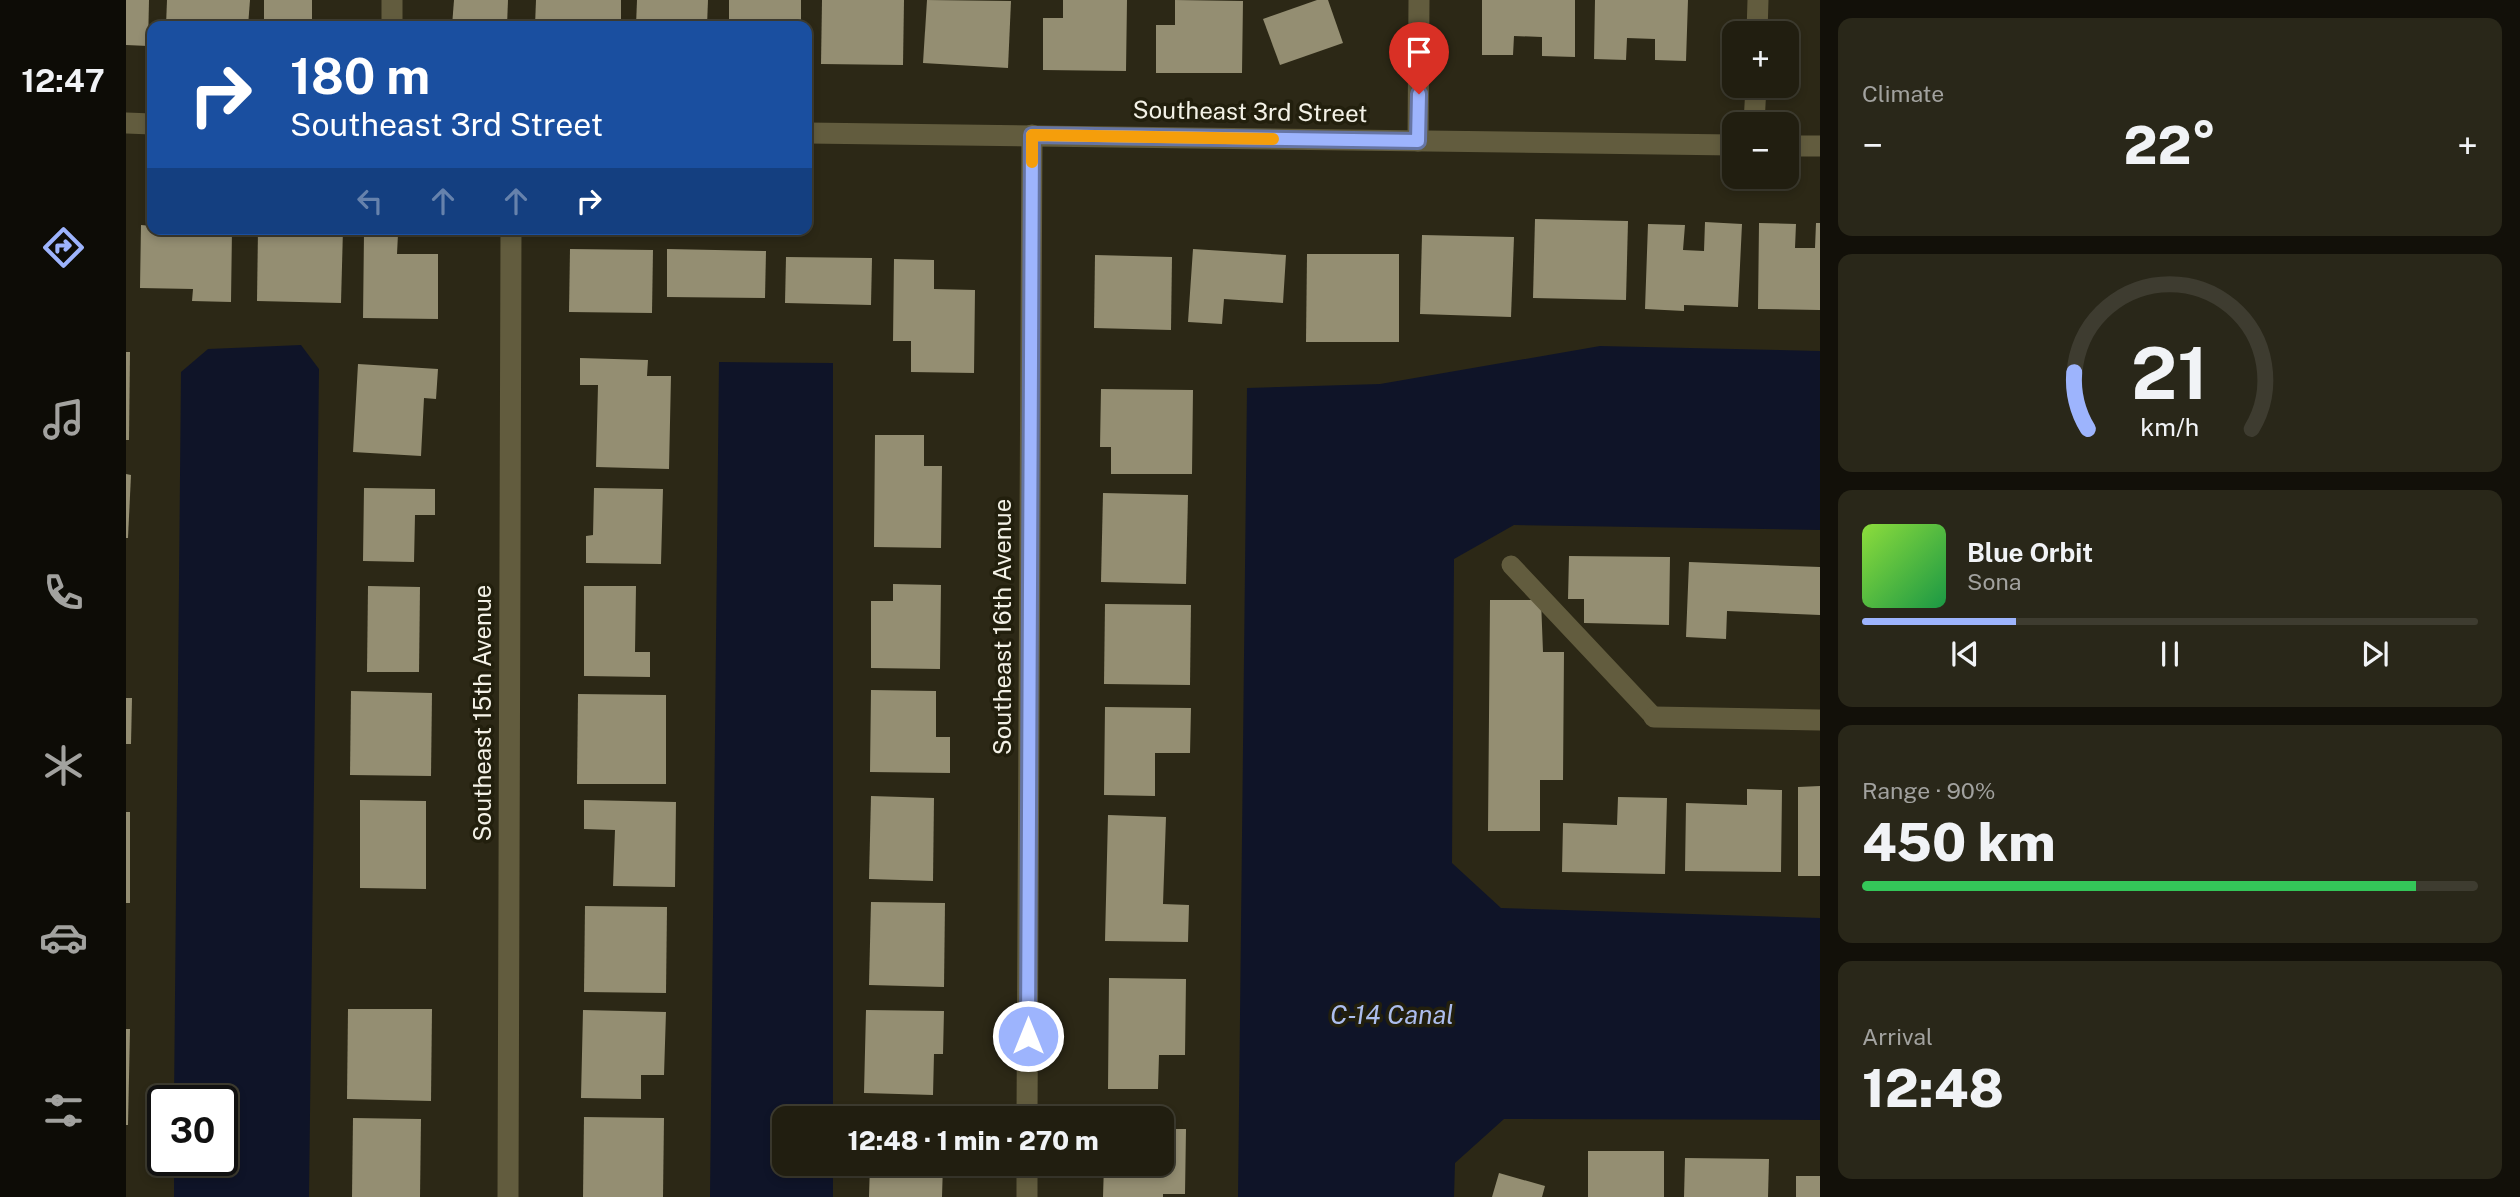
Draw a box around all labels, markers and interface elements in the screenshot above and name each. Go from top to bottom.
map controls [1722,21,1799,189]
button: + [1722,21,1799,98]
pin [1389,22,1449,94]
icon: arrive [1400,33,1438,71]
text: 180 m [290,47,430,105]
icon: right [175,49,266,140]
text: 12:47 [21,62,105,99]
text: Climate [1862,80,1944,107]
street label: Southeast 3rd Street [1132,95,1368,127]
text: Southeast 3rd Street [290,106,603,143]
button: − [1722,112,1799,189]
text: 22° [2124,115,2216,176]
text: − [1862,123,1883,168]
text: + [2457,123,2478,168]
icon: left [351,182,389,220]
icon: ahead [424,182,462,220]
icon: ahead [497,182,535,220]
icon: right [570,182,608,220]
icon: directions [39,223,88,272]
text: 21 [2131,330,2209,415]
icon: music [39,395,88,444]
text: km/h [2141,411,2199,441]
street label: Southeast 16th Avenue [988,499,1016,755]
text: Blue Orbit [1967,537,2093,568]
icon: phone [39,568,88,617]
text: Sona [1967,568,2021,595]
street label: Southeast 15th Avenue [468,585,496,841]
icon: previous [1946,635,1984,673]
icon: pause [2151,635,2189,673]
icon: next [2356,635,2394,673]
icon: climate [39,741,88,790]
text: Range · 90% [1862,777,1996,804]
text: 450 km [1862,812,2056,873]
icon: car [39,913,88,962]
position arrow [991,999,1065,1073]
water label: C-14 Canal [1330,999,1454,1030]
text: Arrival [1862,1023,1933,1050]
text: 12:48 [1862,1058,2004,1119]
speed limit sign: 30 [147,1085,238,1176]
icon: filters [39,1086,88,1135]
text: 12:48 · 1 min · 270 m [847,1125,1099,1156]

